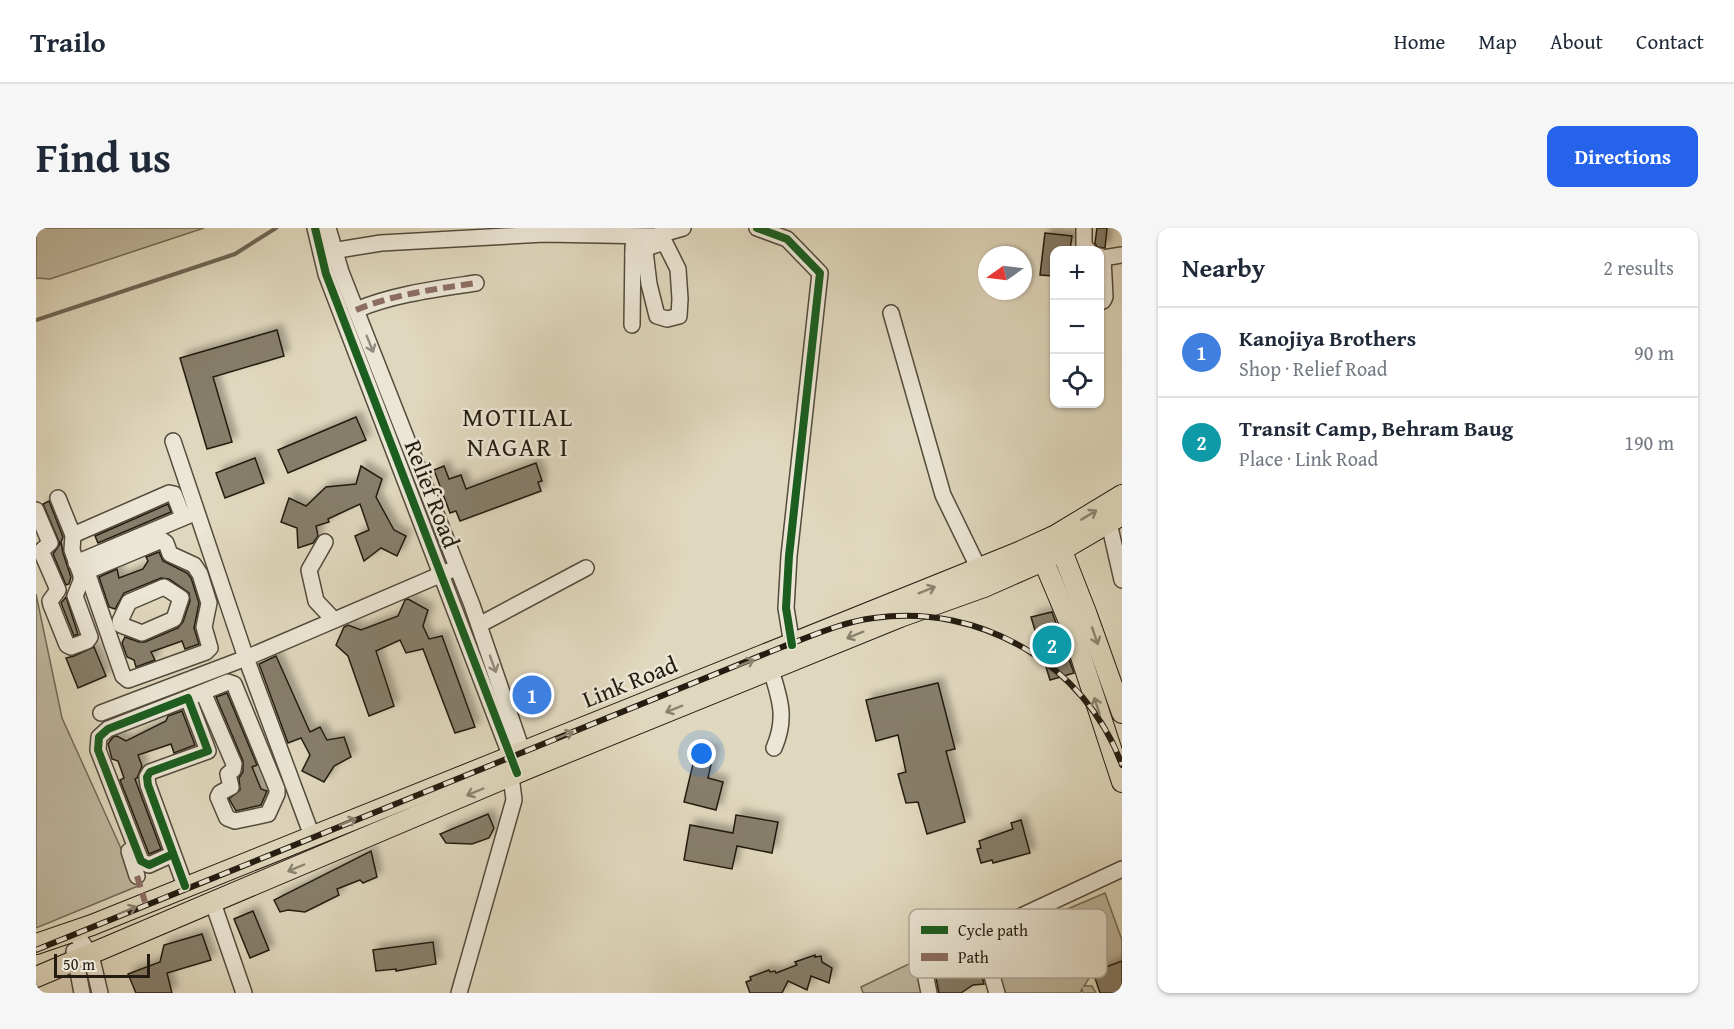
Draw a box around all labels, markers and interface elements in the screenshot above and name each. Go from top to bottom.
text: Trailo [30,21,106,62]
text: Home [1394,26,1445,57]
text: Map [1478,26,1517,57]
text: About [1550,26,1603,57]
text: Contact [1636,26,1704,57]
text: Find us [36,126,171,187]
button: Directions [1547,126,1698,187]
north arrow [978,246,1032,300]
map controls [1050,246,1104,408]
button: + [1050,246,1104,300]
text: Nearby [1182,248,1265,287]
text: 2 results [1603,253,1674,282]
button: − [1050,300,1104,354]
text: Kanojiya Brothers [1239,322,1416,354]
one-way arrow [365,335,376,353]
text: 1 [1196,338,1207,367]
text: 90 m [1634,338,1674,367]
button: locate [1050,354,1104,408]
text: Shop · Relief Road [1239,354,1387,383]
district label: MOTILAL NAGAR I [462,397,574,466]
text: Transit Camp, Behram Baug [1239,412,1513,444]
text: 2 [1196,428,1207,457]
text: 190 m [1624,428,1674,457]
street label: Relief Road [396,435,469,553]
text: Place · Link Road [1239,444,1378,473]
one-way arrow [1080,508,1097,520]
one-way arrow [917,584,936,595]
pin: 2 [1032,622,1072,668]
one-way arrow [1090,626,1101,645]
one-way arrow [846,630,864,641]
street label: Link Road [577,647,683,716]
one-way arrow [488,654,499,673]
one-way arrow [737,657,755,668]
pin: 1 [512,672,552,718]
one-way arrow [1091,697,1102,716]
one-way arrow [666,704,684,715]
one-way arrow [555,728,574,739]
your location [687,739,716,768]
one-way arrow [466,787,484,798]
one-way arrow [338,815,357,826]
one-way arrow [287,863,305,874]
one-way arrow [119,903,137,914]
legend [909,909,1107,978]
text: Cycle path [958,918,1028,942]
text: Path [958,945,989,969]
scale bar [54,951,150,978]
text: 50 m [63,952,95,976]

